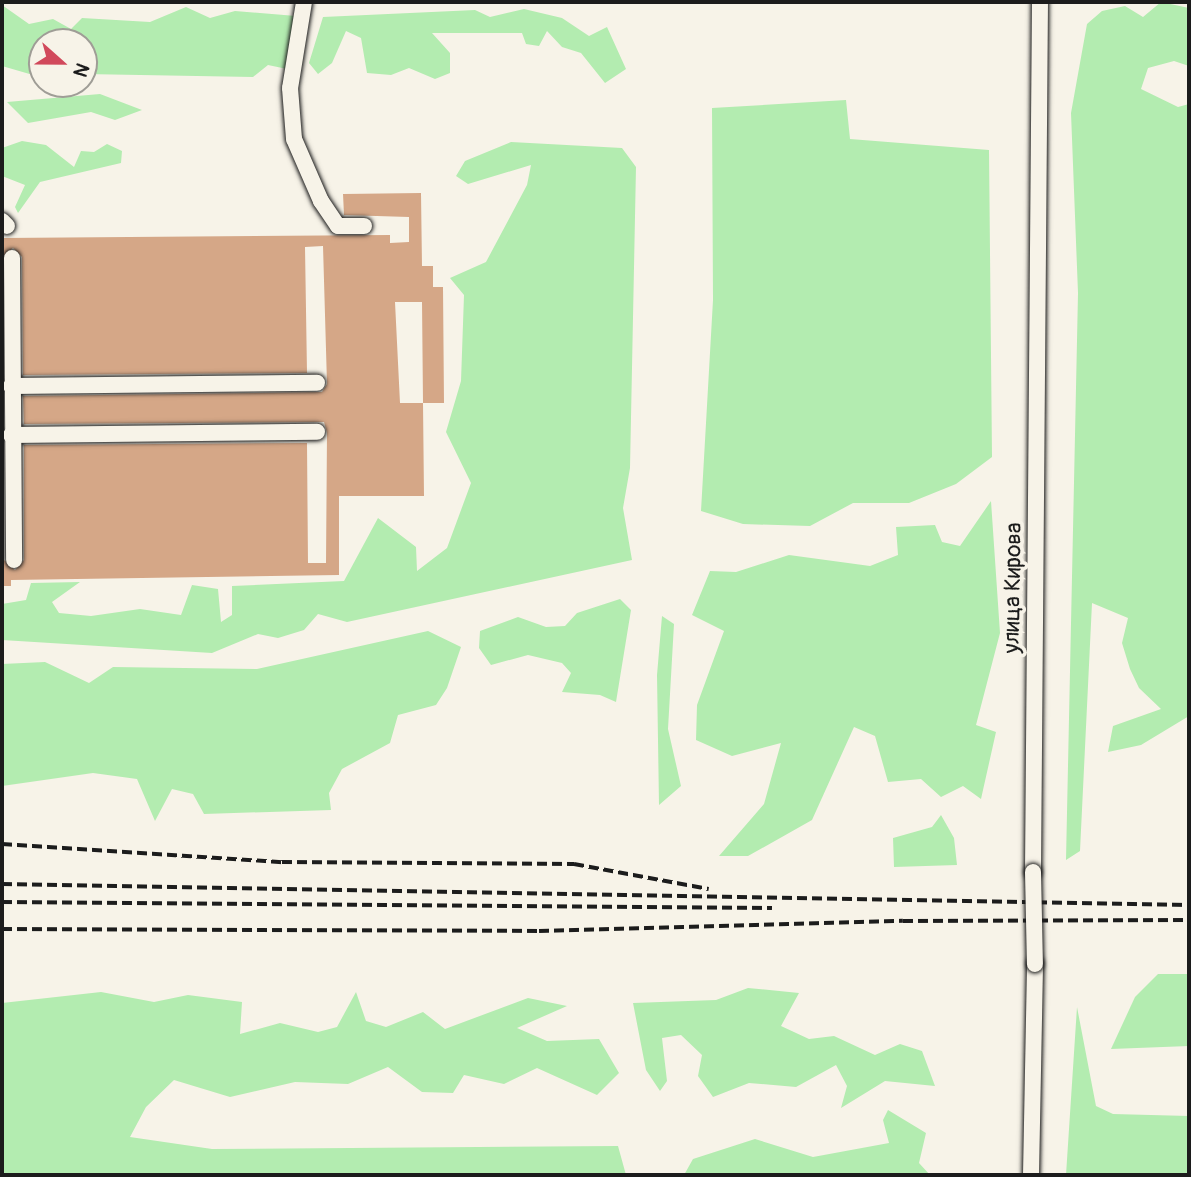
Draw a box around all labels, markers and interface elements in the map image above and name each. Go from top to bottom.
north arrow [28,28,98,98]
text: N [67,59,94,80]
street label: улица Кирова [998,522,1028,654]

